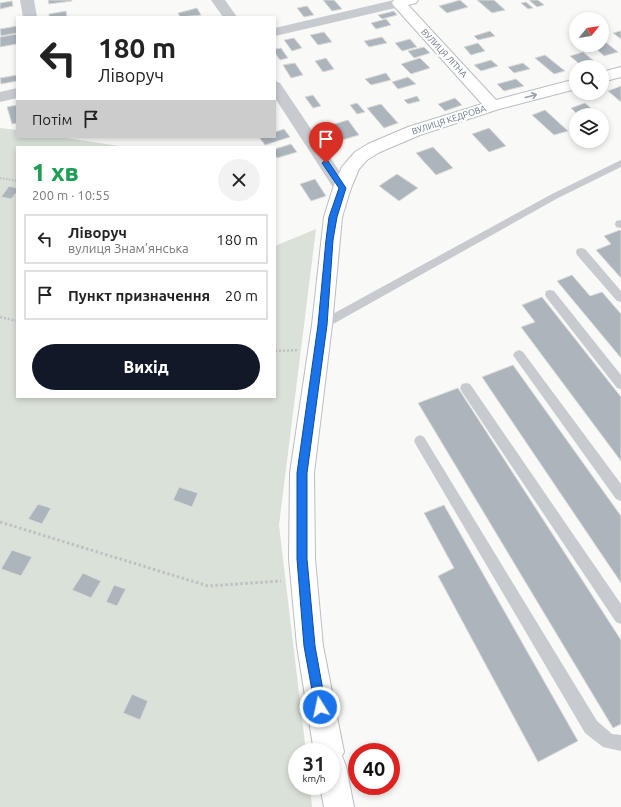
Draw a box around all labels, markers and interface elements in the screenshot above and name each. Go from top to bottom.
north arrow [569,12,609,52]
map controls [569,12,609,148]
street label: ВУЛИЦЯ ЛІТНА [419,27,469,79]
icon: left [32,32,84,84]
text: 180 m [98,32,176,63]
button: search [569,60,609,100]
text: Ліворуч [98,65,164,85]
one-way arrow [524,92,537,100]
street label: ВУЛИЦЯ КЕДРОВА [411,103,488,137]
icon: arrive [80,108,102,130]
button: layers [569,108,609,148]
text: Потім [32,111,72,128]
pin [309,122,343,163]
icon: arrive [315,128,337,150]
text: 1 хв [32,159,79,186]
button: close [218,159,260,201]
text: 200 m · 10:55 [32,188,110,202]
text: Ліворуч [68,224,127,241]
icon: left [34,228,56,250]
text: 180 m [216,231,258,248]
text: вулиця Знам’янська [68,241,189,255]
icon: arrive [34,284,56,306]
text: Пункт призначення [68,287,210,304]
text: 20 m [225,287,258,304]
button: Вихід [32,344,260,390]
position arrow [299,686,341,728]
speed limit sign: 40 [348,743,400,795]
text: 31 [303,752,325,775]
text: km/h [302,773,326,784]

